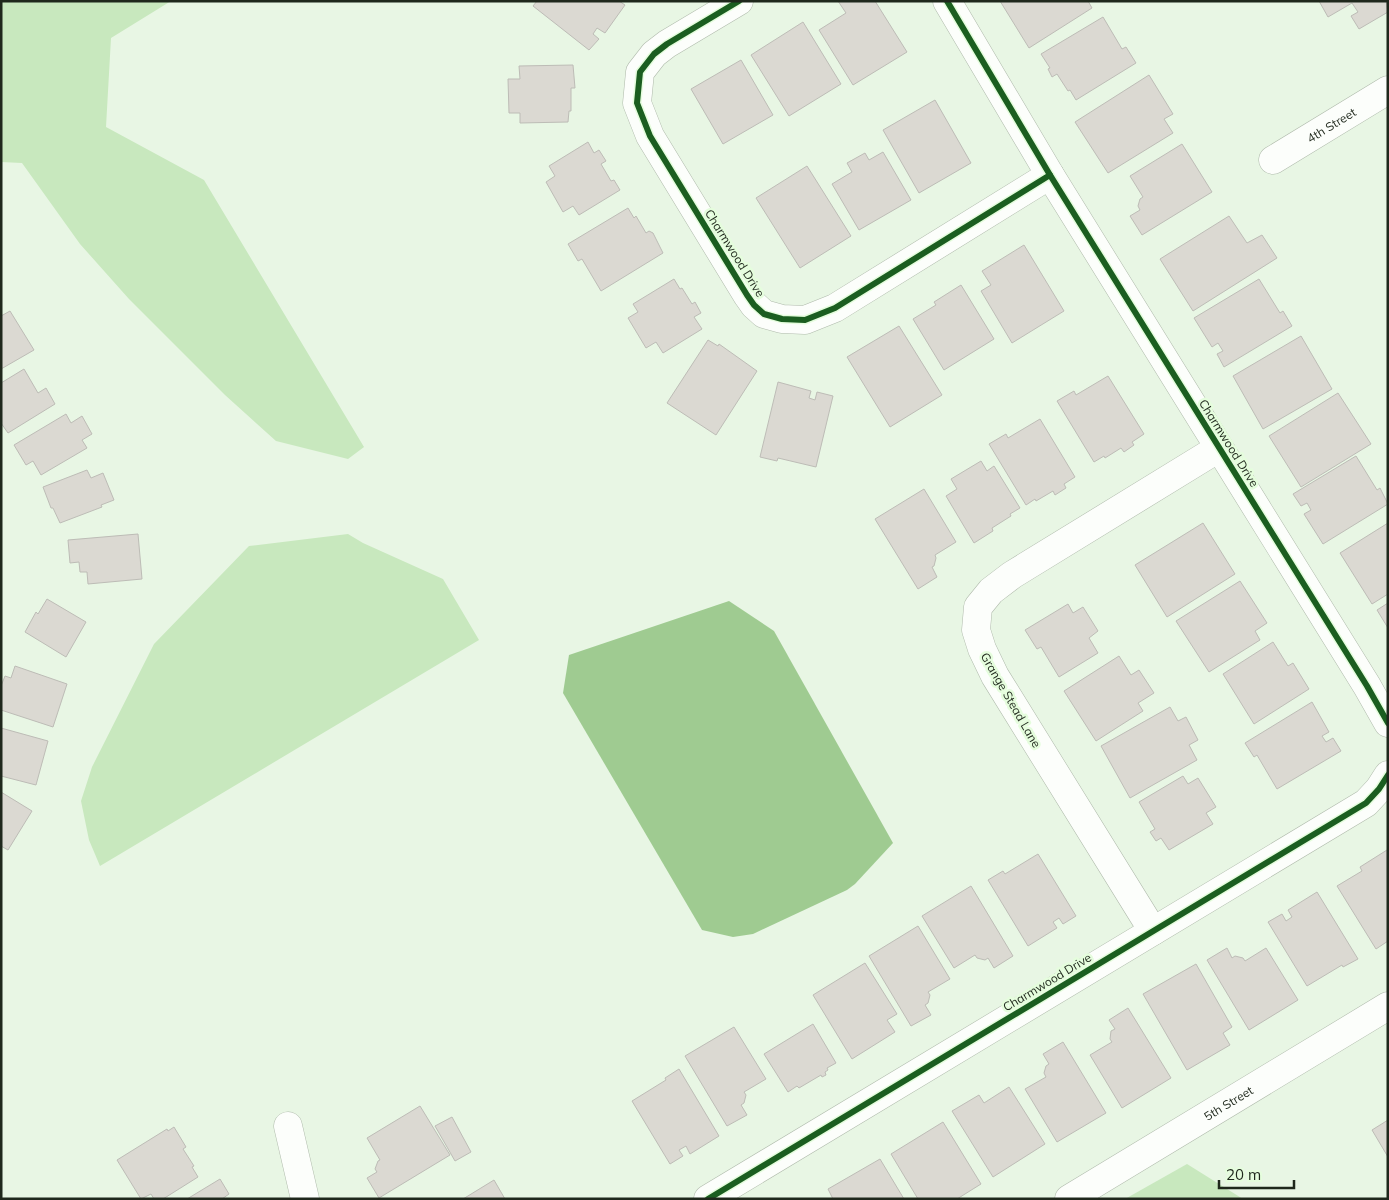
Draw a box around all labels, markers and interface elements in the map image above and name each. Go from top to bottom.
street label: 4th Street [1304,104,1358,145]
street label: Charmwood Drive [702,206,768,300]
street label: Charmwood Drive [1196,396,1262,490]
street label: Grange Stead Lane [978,650,1044,750]
street label: Charmwood Drive [1000,950,1094,1014]
street label: 5th Street [1201,1082,1255,1123]
scale bar [1219,1158,1294,1190]
text: 20 m [1226,1165,1261,1184]

